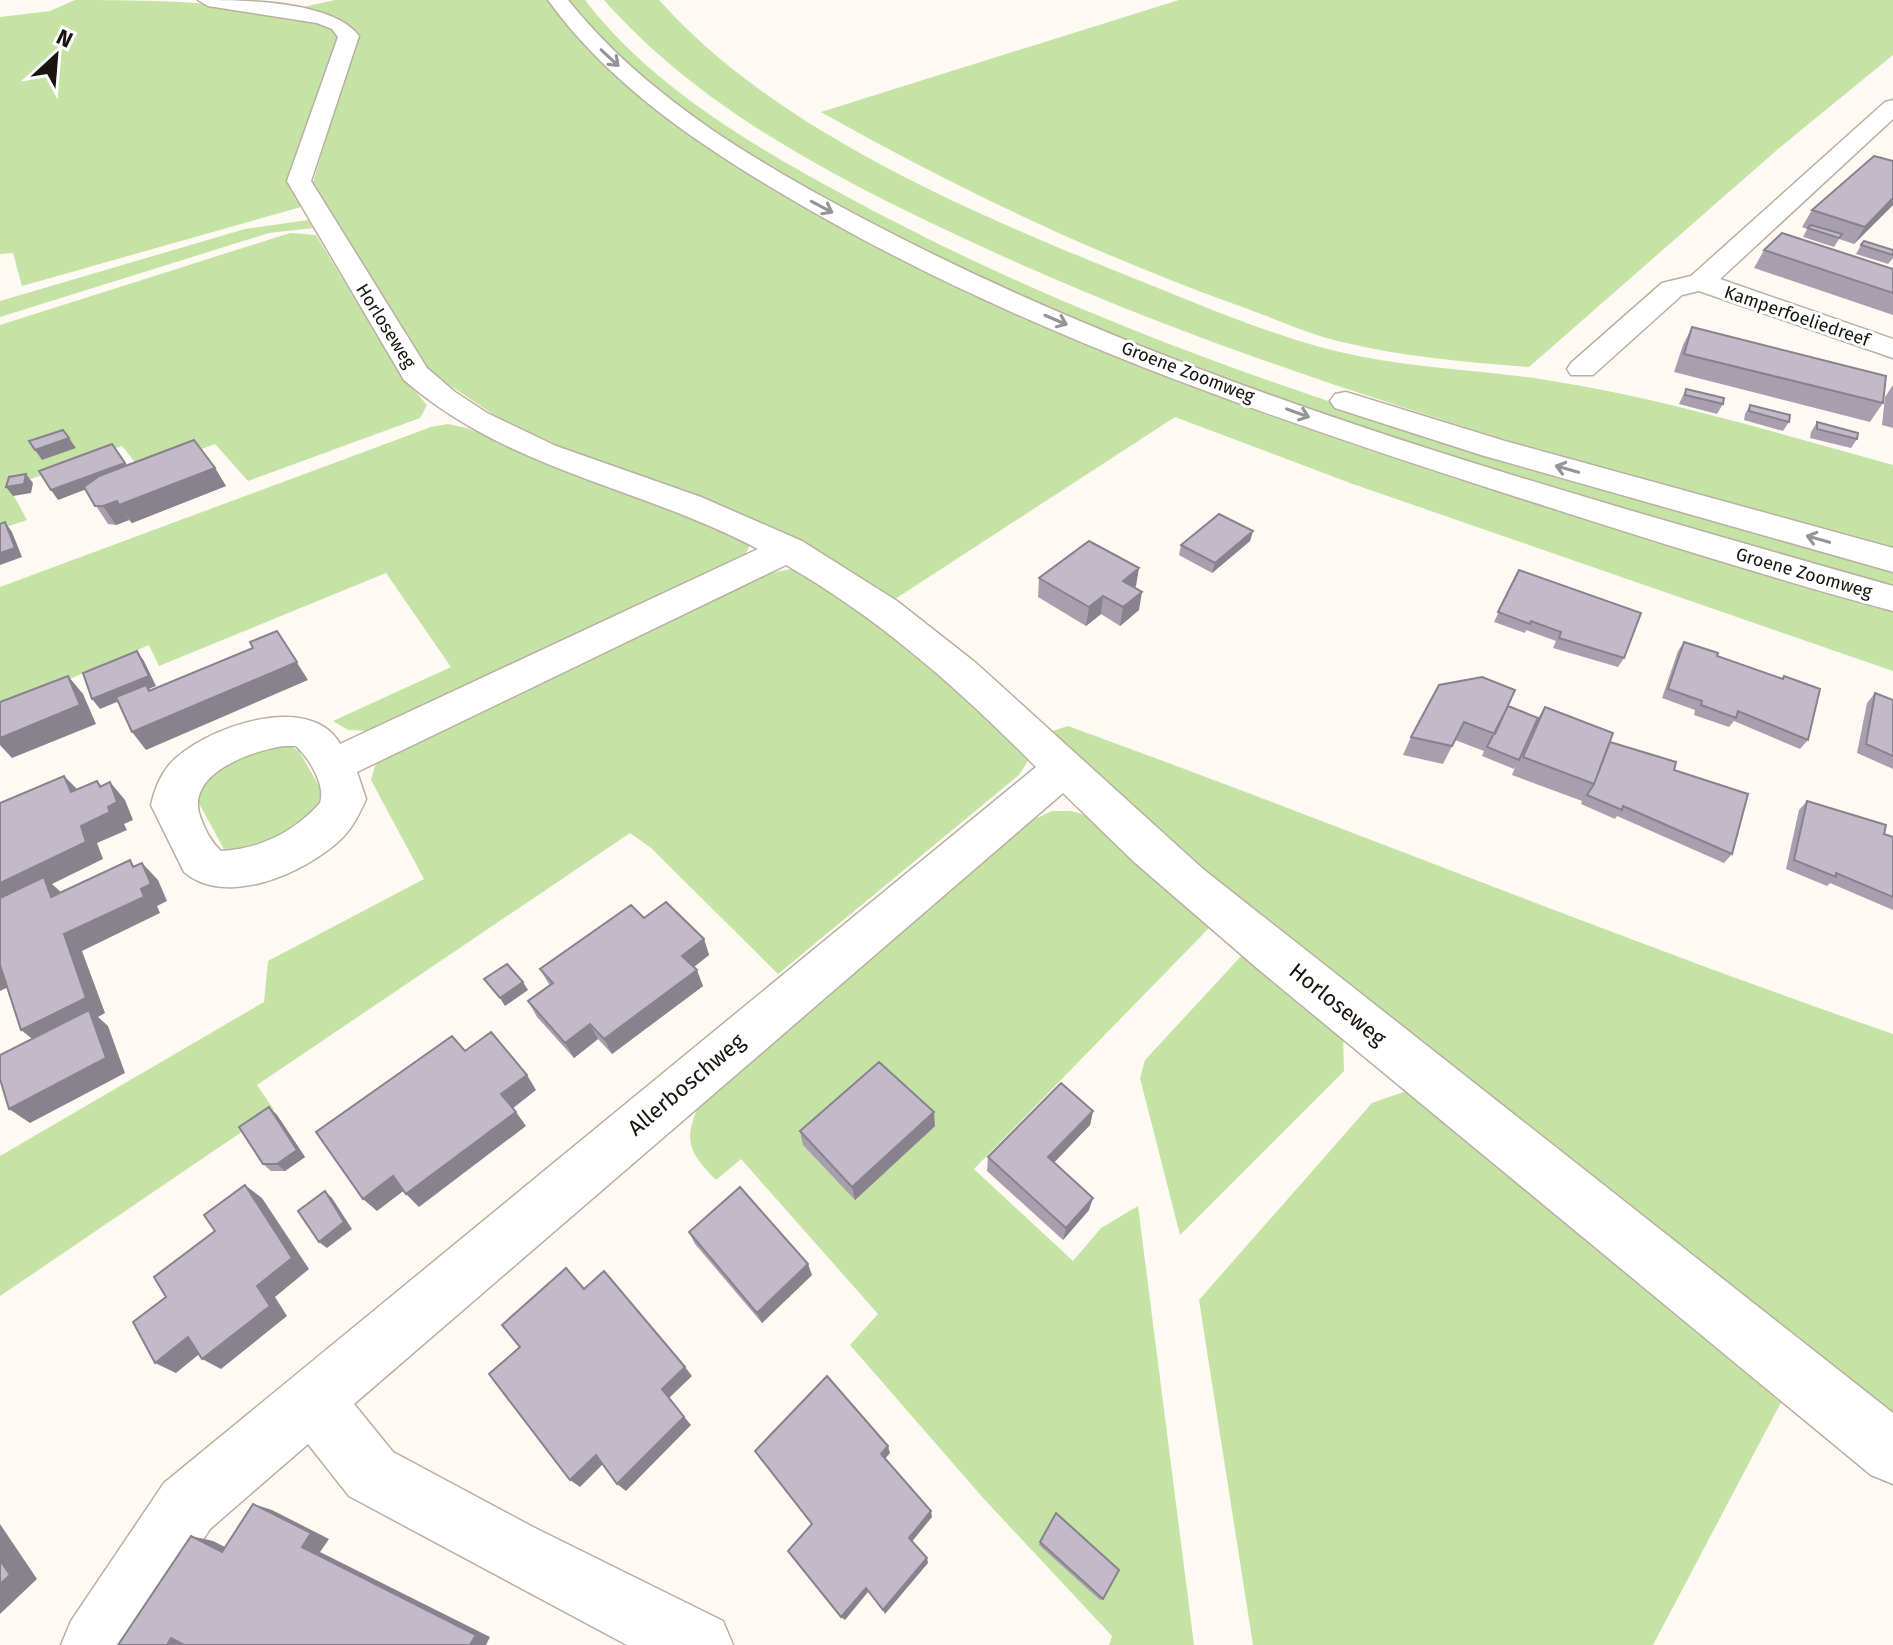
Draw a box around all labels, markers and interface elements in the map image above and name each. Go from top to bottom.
north arrow [16,16,96,96]
text: N [52,23,77,54]
one-way arrow [600,48,620,67]
one-way arrow [809,200,833,215]
street label: Horloseweg [351,280,421,373]
street label: Kamperfoeliedreef [1721,281,1874,352]
one-way arrow [1043,313,1068,328]
street label: Groene Zoomweg [1118,337,1258,408]
one-way arrow [1286,407,1311,422]
one-way arrow [1555,461,1581,476]
one-way arrow [1805,531,1831,546]
street label: Groene Zoomweg [1733,543,1875,603]
street label: Horloseweg [1284,957,1392,1052]
street label: Allerboschweg [622,1027,751,1141]

